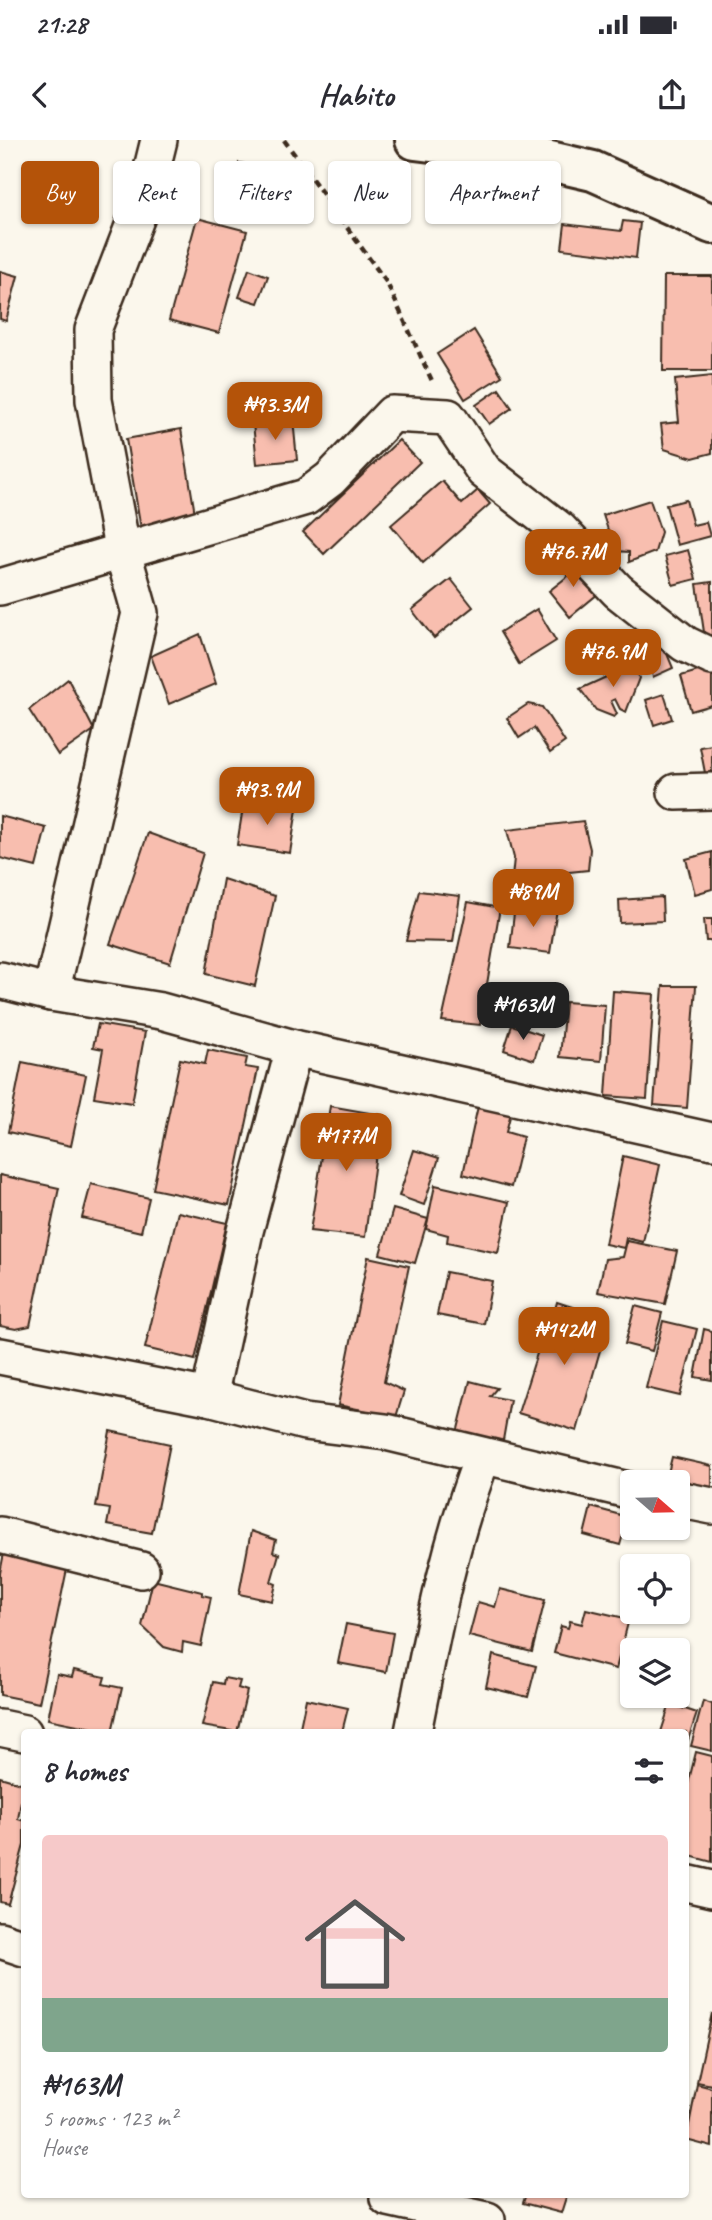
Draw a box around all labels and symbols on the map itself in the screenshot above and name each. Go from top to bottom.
pin: ₦93.3M [218,383,332,442]
pin: ₦76.7M [516,530,630,589]
pin: ₦76.9M [556,630,670,689]
pin: ₦93.9M [210,768,324,827]
pin: ₦89M [492,870,574,929]
pin: ₦163M [474,982,572,1042]
pin: ₦177M [297,1114,395,1173]
pin: ₦142M [515,1308,613,1367]
north arrow [620,1470,690,1540]

